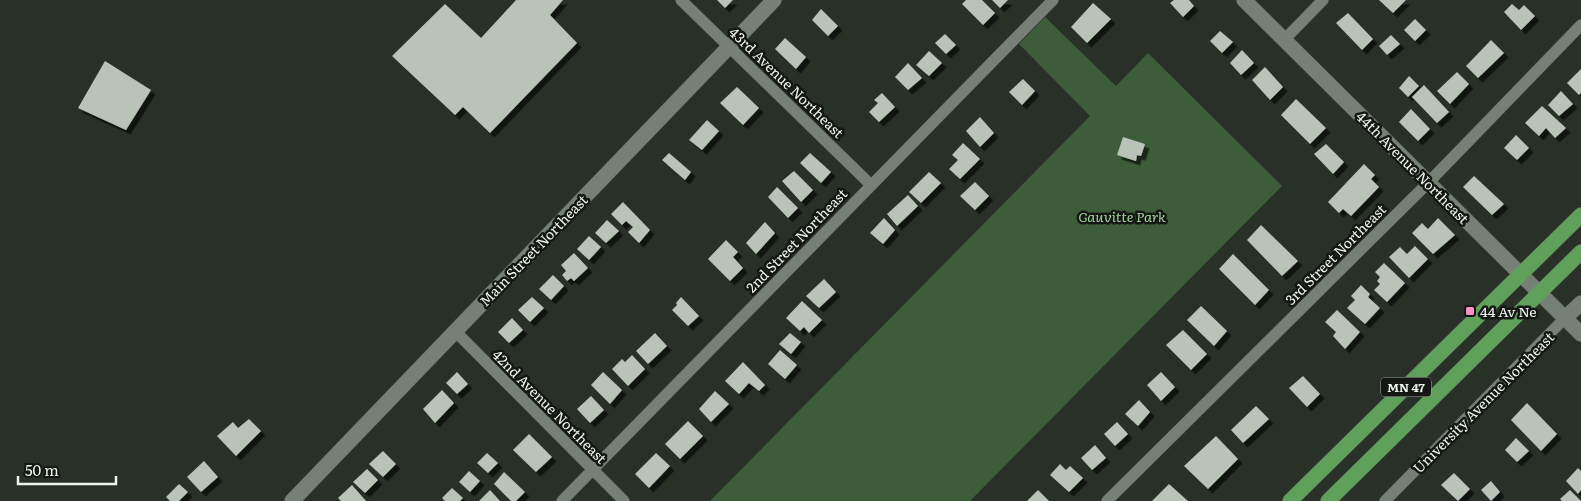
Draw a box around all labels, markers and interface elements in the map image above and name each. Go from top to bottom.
street label: 43rd Avenue Northeast [725,22,849,142]
street label: 44th Avenue Northeast [1352,106,1474,228]
street label: 2nd Street Northeast [741,183,851,296]
street label: Main Street Northeast [474,190,592,310]
street label: 3rd Street Northeast [1280,199,1390,309]
park label: Gauvitte Park [1078,206,1166,226]
place label: 44 Av Ne [1480,301,1537,321]
marker: 44 Av Ne [1464,305,1476,317]
street label: University Avenue Northeast [1408,327,1558,477]
street label: 42nd Avenue Northeast [488,344,612,468]
road number: MN 47 [1381,378,1431,397]
scale bar [18,454,115,486]
text: 50 m [25,458,59,481]

